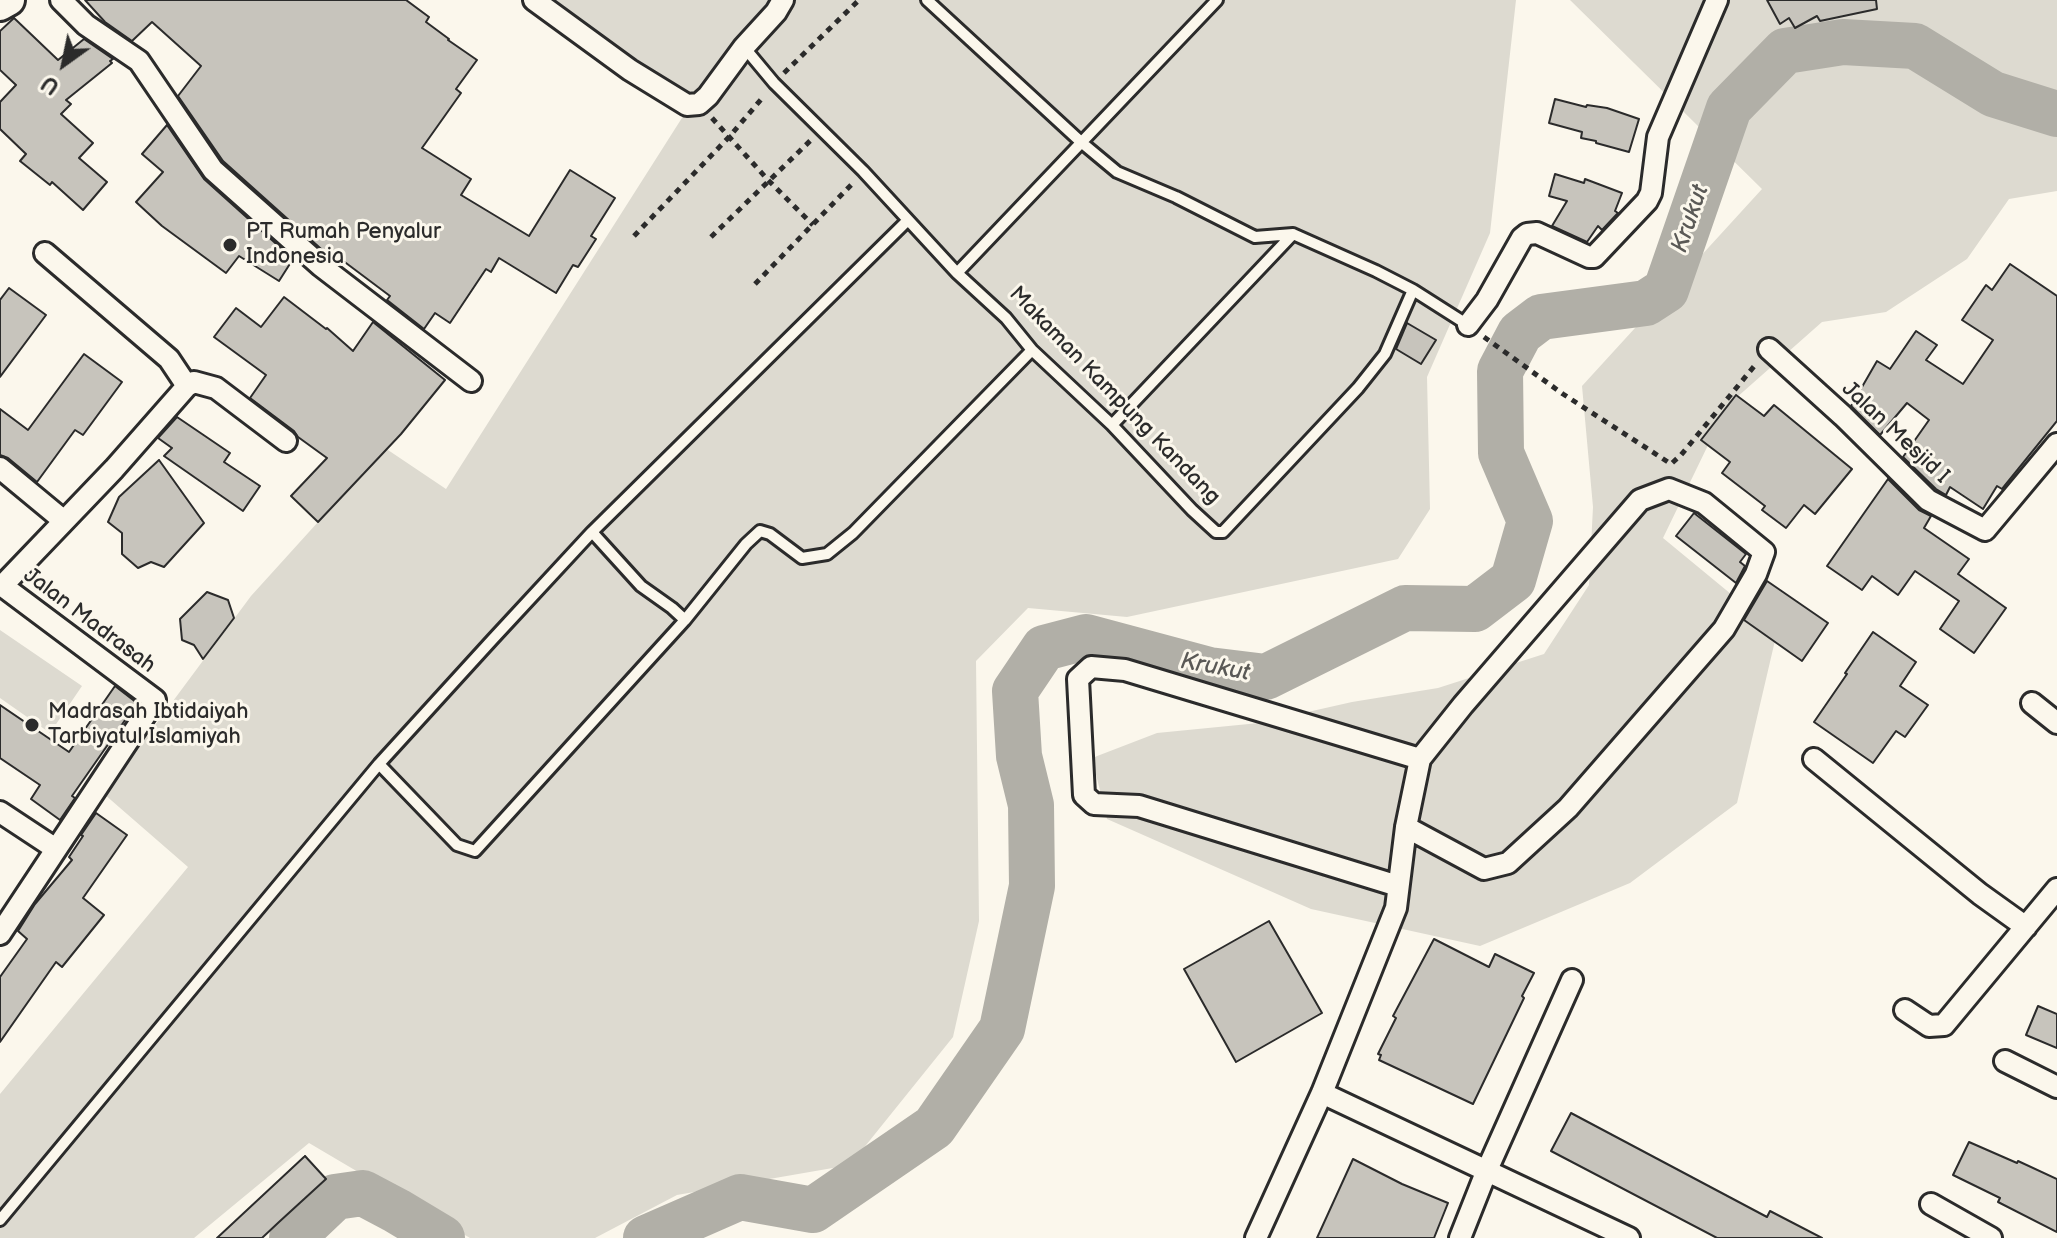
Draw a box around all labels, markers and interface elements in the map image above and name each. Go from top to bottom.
north arrow [24,24,104,104]
text: U [37,69,65,100]
water label: Krukut [1666,181,1716,257]
place label: PT Rumah Penyalur Indonesia [246,219,441,270]
marker: PT Rumah Penyalur Indonesia [221,236,239,254]
street label: Makaman Kampung Kandang [1003,282,1225,510]
street label: Jalan Mesjid I [1836,376,1954,490]
street label: Jalan Madrasah [18,563,160,679]
water label: Krukut [1178,648,1252,688]
place label: Madrasah Ibtidaiyah Tarbiyatul Islamiyah [48,699,248,750]
marker: Madrasah Ibtidaiyah Tarbiyatul Islamiyah [23,716,41,734]

